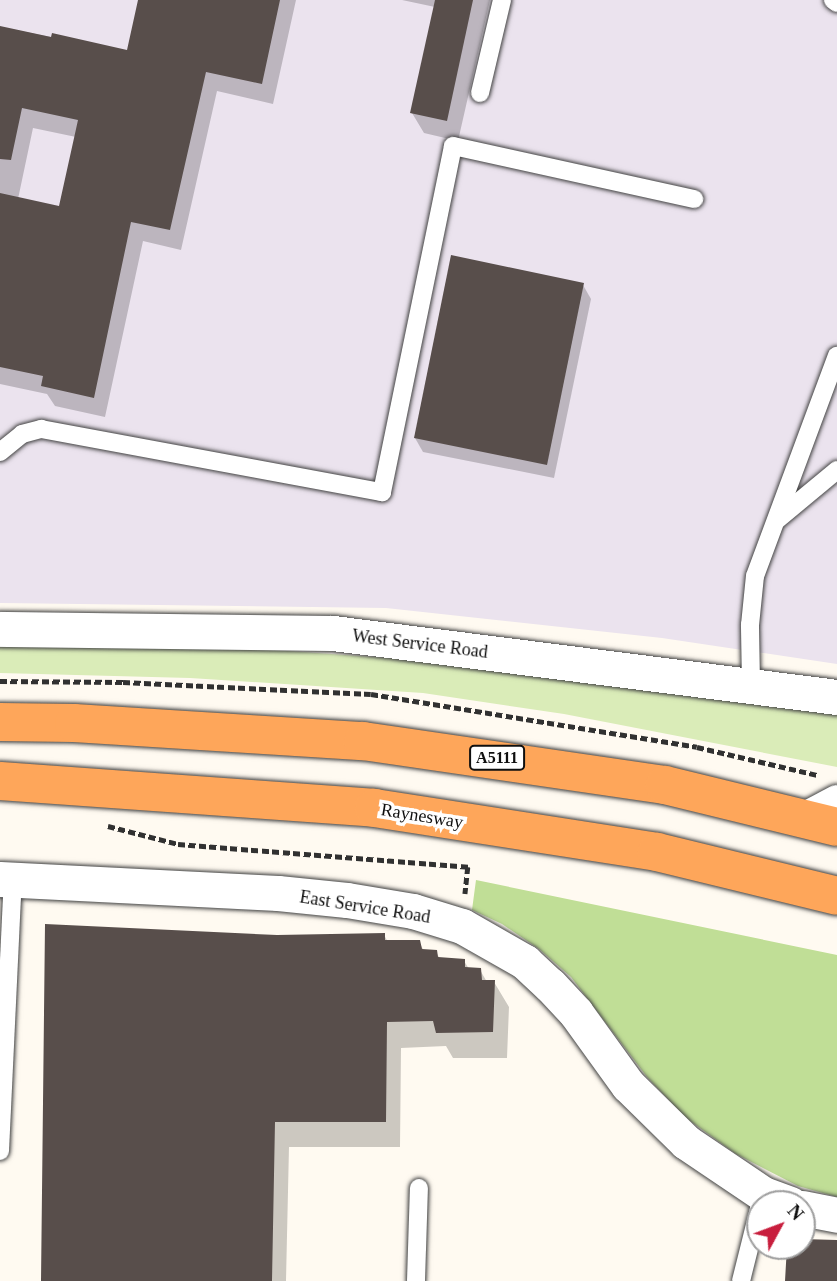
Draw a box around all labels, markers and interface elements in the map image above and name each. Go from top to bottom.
street label: West Service Road [351,625,489,663]
road number: A5111 [469,746,525,771]
street label: Raynesway [379,799,465,833]
street label: East Service Road [298,886,432,928]
north arrow [746,1190,816,1260]
text: N [783,1200,808,1224]

